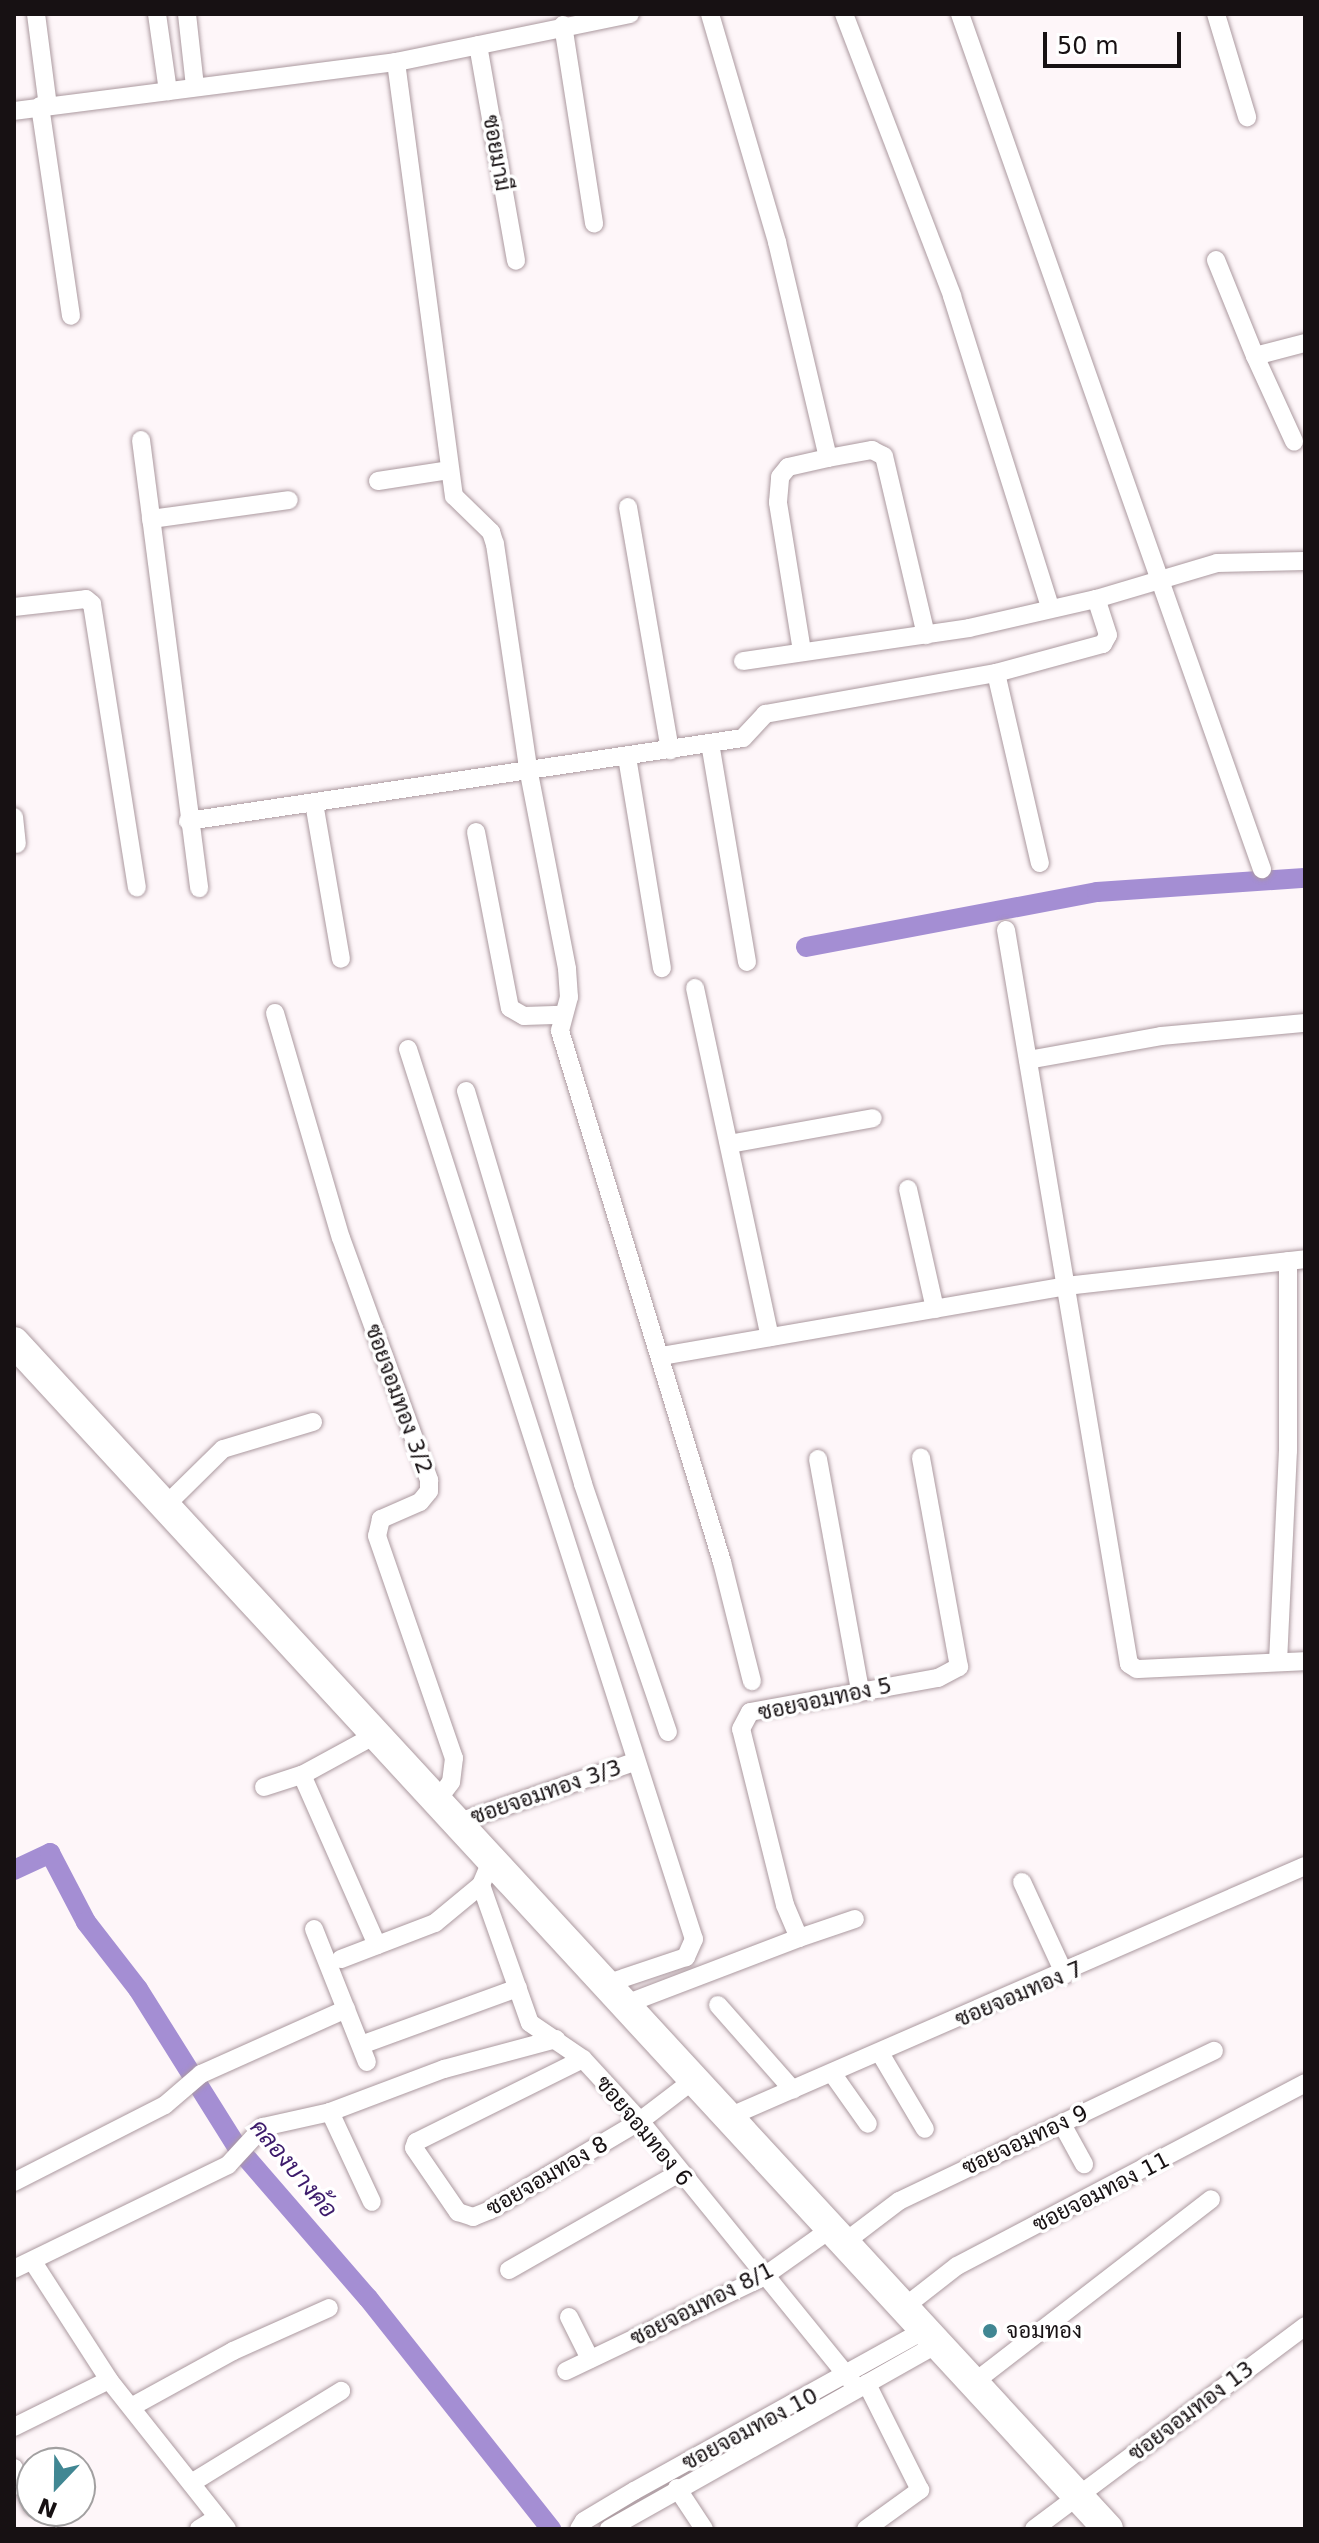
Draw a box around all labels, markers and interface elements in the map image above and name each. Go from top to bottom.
scale bar [1047,16,1185,66]
text: 50 m [1057,32,1119,60]
street label: ซอยมามี [477,113,517,193]
street label: ซอยจอมทอง 3/2 [360,1321,438,1477]
street label: ซอยจอมทอง 5 [756,1672,894,1726]
street label: ซอยจอมทอง 3/3 [467,1754,625,1830]
street label: ซอยจอมทอง 7 [951,1955,1087,2033]
street label: ซอยจอมทอง 6 [590,2070,698,2192]
street label: ซอยจอมทอง 9 [958,2099,1092,2181]
water label: คลองบางค้อ [243,2114,343,2224]
street label: ซอยจอมทอง 8 [481,2131,613,2221]
street label: ซอยจอมทอง 11 [1028,2146,1174,2238]
street label: ซอยจอมทอง 8/1 [626,2256,778,2352]
place label: จอมทอง [1006,2318,1082,2344]
marker: จอมทอง [981,2322,999,2340]
street label: ซอยจอมทอง 13 [1123,2355,1259,2467]
street label: ซอยจอมทอง 10 [678,2382,822,2476]
north arrow [16,2447,96,2527]
text: N [34,2493,61,2523]

